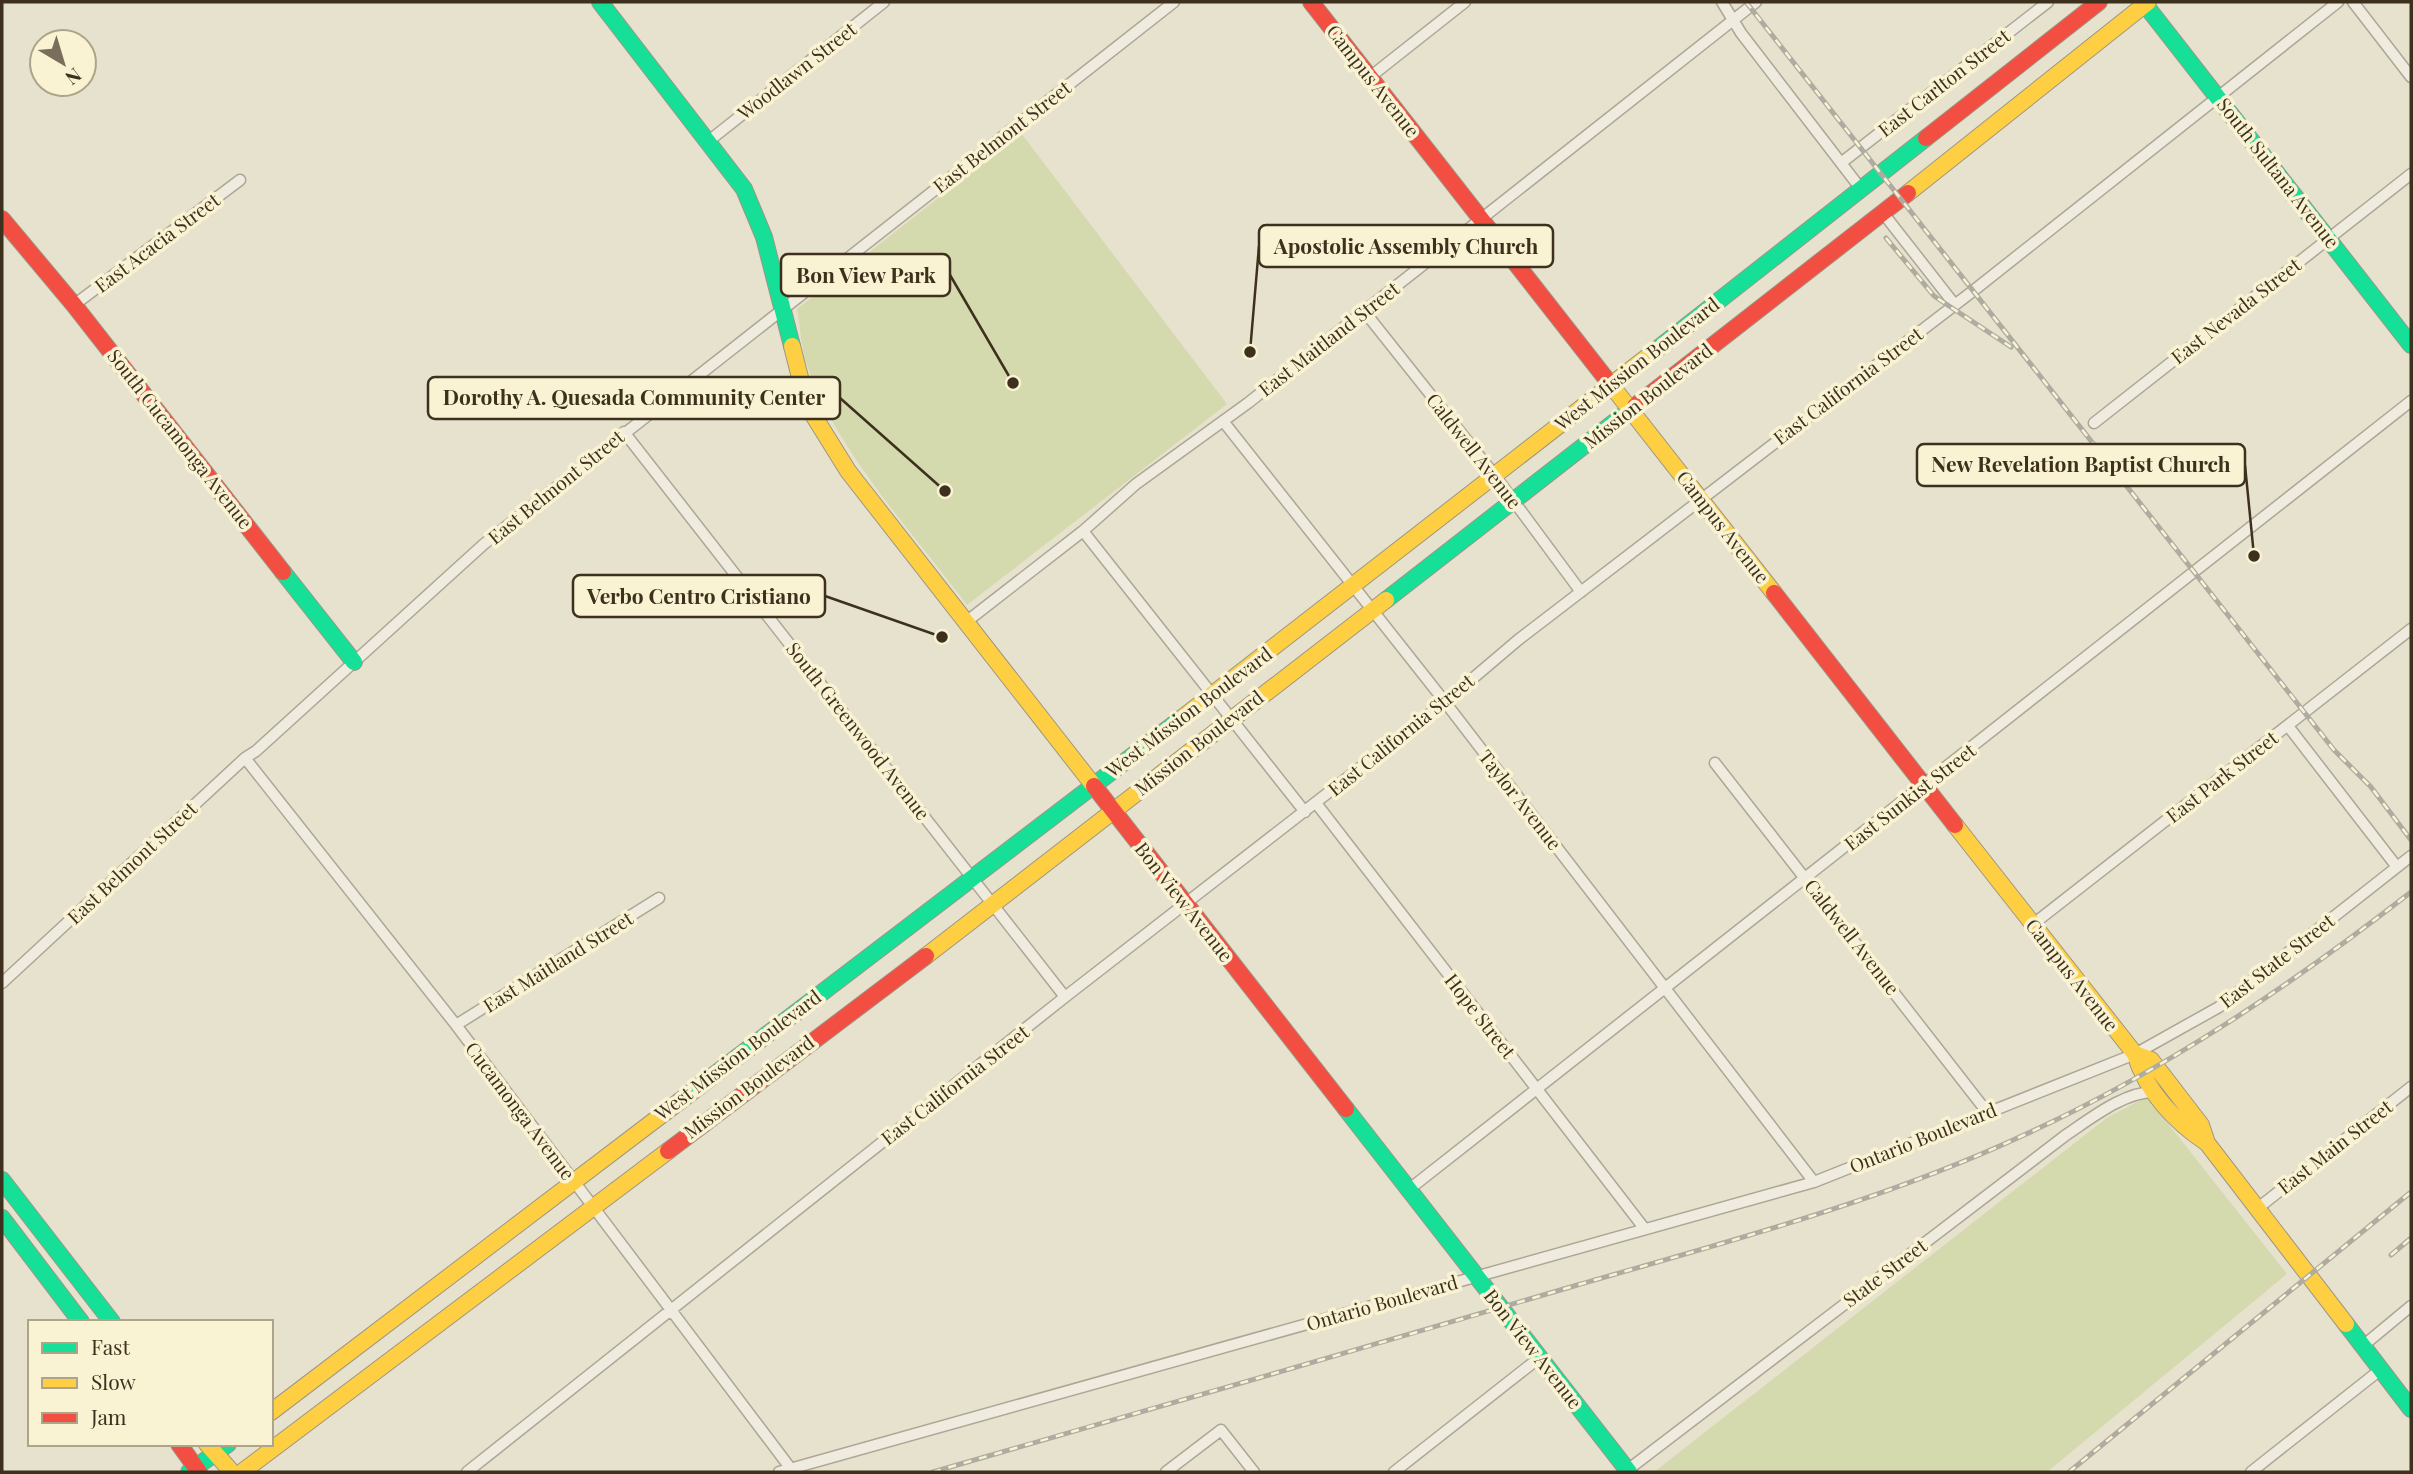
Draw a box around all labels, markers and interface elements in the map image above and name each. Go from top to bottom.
street label: Woodlawn Street [731,15,861,125]
street label: Campus Avenue [1321,18,1426,142]
street label: East Carlton Street [1872,22,2015,142]
north arrow [28,28,98,98]
text: N [60,63,87,92]
street label: East Belmont Street [927,74,1076,198]
street label: South Sultana Avenue [2212,92,2346,253]
street label: East Acacia Street [88,186,225,298]
callout: Apostolic Assembly Church [1259,225,1553,267]
text: Apostolic Assembly Church [1273,231,1538,259]
street label: East Nevada Street [2165,251,2306,369]
callout: Bon View Park [781,254,950,296]
text: Bon View Park [796,260,937,288]
street label: East Maitland Street [1253,275,1404,401]
street label: West Mission Boulevard [1550,293,1724,435]
street label: East California Street [1767,320,1928,450]
street label: Mission Boulevard [1579,339,1717,453]
street label: South Cucamonga Avenue [102,343,259,534]
callout: Dorothy A. Quesada Community Center [428,377,840,419]
text: Dorothy A. Quesada Community Center [443,382,825,410]
street label: Caldwell Avenue [1421,387,1528,514]
street label: East Belmont Street [482,423,629,549]
callout: New Revelation Baptist Church [1917,444,2245,486]
text: New Revelation Baptist Church [1931,449,2231,477]
street label: Campus Avenue [1671,464,1776,588]
callout: Verbo Centro Cristiano [573,575,825,617]
text: Verbo Centro Cristiano [586,581,811,609]
street label: South Greenwood Avenue [781,636,937,825]
street label: West Mission Boulevard [1101,642,1277,782]
street label: East California Street [1322,667,1479,801]
street label: Mission Boulevard [1130,686,1268,800]
street label: East Park Street [2160,724,2283,828]
street label: East Sunkist Street [1838,737,1981,856]
street label: Taylor Avenue [1473,744,1568,855]
street label: East Belmont Street [61,795,202,929]
street label: Bon View Avenue [1130,836,1240,967]
street label: Caldwell Avenue [1799,873,1906,1000]
street label: East Maitland Street [478,904,637,1018]
street label: East State Street [2214,907,2339,1013]
street label: Campus Avenue [2020,912,2125,1036]
street label: Hope Street [1439,968,1522,1063]
street label: West Mission Boulevard [650,985,826,1125]
street label: East California Street [875,1018,1034,1150]
street label: Mission Boulevard [679,1031,819,1143]
street label: Cucamonga Avenue [460,1036,581,1185]
street label: East Main Street [2272,1093,2397,1199]
street label: Ontario Boulevard [1845,1096,2000,1178]
street label: State Street [1837,1232,1932,1312]
street label: Ontario Boulevard [1303,1268,1461,1336]
street label: Bon View Avenue [1479,1283,1589,1414]
legend [28,1320,273,1446]
text: Fast [91,1332,130,1360]
text: Slow [91,1367,136,1395]
text: Jam [90,1402,127,1430]

